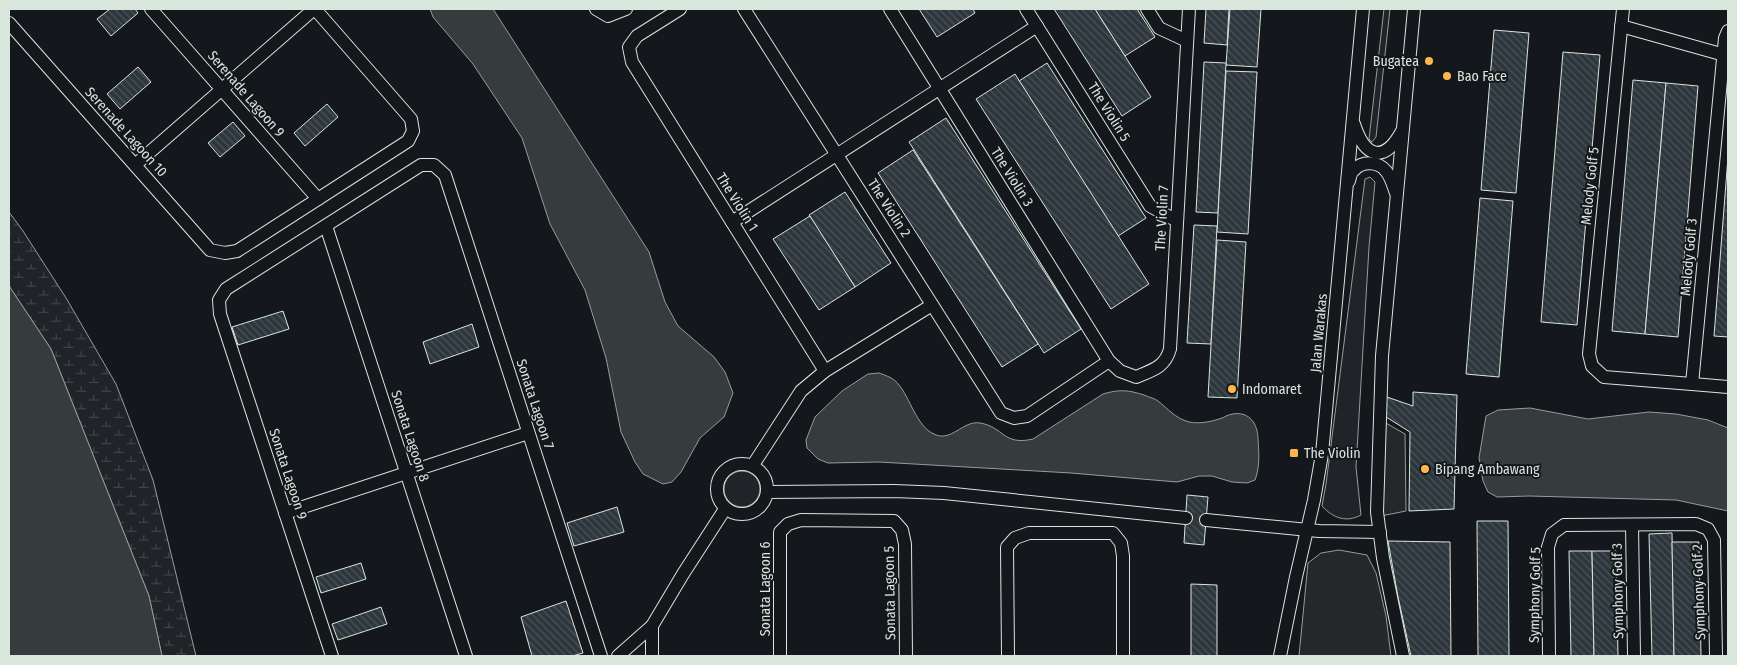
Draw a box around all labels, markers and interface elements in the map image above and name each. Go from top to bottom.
street label: Serenade Lagoon 9 [204,47,288,141]
place label: Bugatea [1373,53,1419,70]
marker: Bugatea [1423,55,1435,67]
place label: Bao Face [1457,68,1507,85]
marker: Bao Face [1441,70,1453,82]
street label: The Violin 5 [1084,79,1134,145]
street label: Serenade Lagoon 10 [81,84,171,180]
street label: The Violin 3 [987,144,1037,210]
street label: Melody Golf 5 [1577,146,1603,226]
street label: The Violin 1 [712,170,762,234]
street label: The Violin 2 [864,176,914,240]
street label: The Violin 7 [1152,184,1172,251]
street label: Melody Golf 3 [1677,217,1701,297]
street label: Jalan Warakas [1307,293,1331,373]
street label: Sonata Lagoon 7 [512,357,558,451]
place label: Indomaret [1242,381,1302,398]
marker: Indomaret [1226,383,1238,395]
street label: Sonata Lagoon 8 [387,388,433,484]
street label: Sonata Lagoon 9 [265,426,311,522]
place label: The Violin [1304,445,1361,462]
marker: The Violin [1288,447,1300,459]
place label: Bipang Ambawang [1435,461,1540,478]
marker: Bipang Ambawang [1419,463,1431,475]
street label: Sonata Lagoon 6 [757,542,774,636]
street label: Symphony Golf 3 [1609,543,1627,639]
street label: Symphony Golf 2 [1689,544,1709,640]
street label: Sonata Lagoon 5 [881,546,899,640]
street label: Symphony Golf 5 [1526,547,1544,643]

